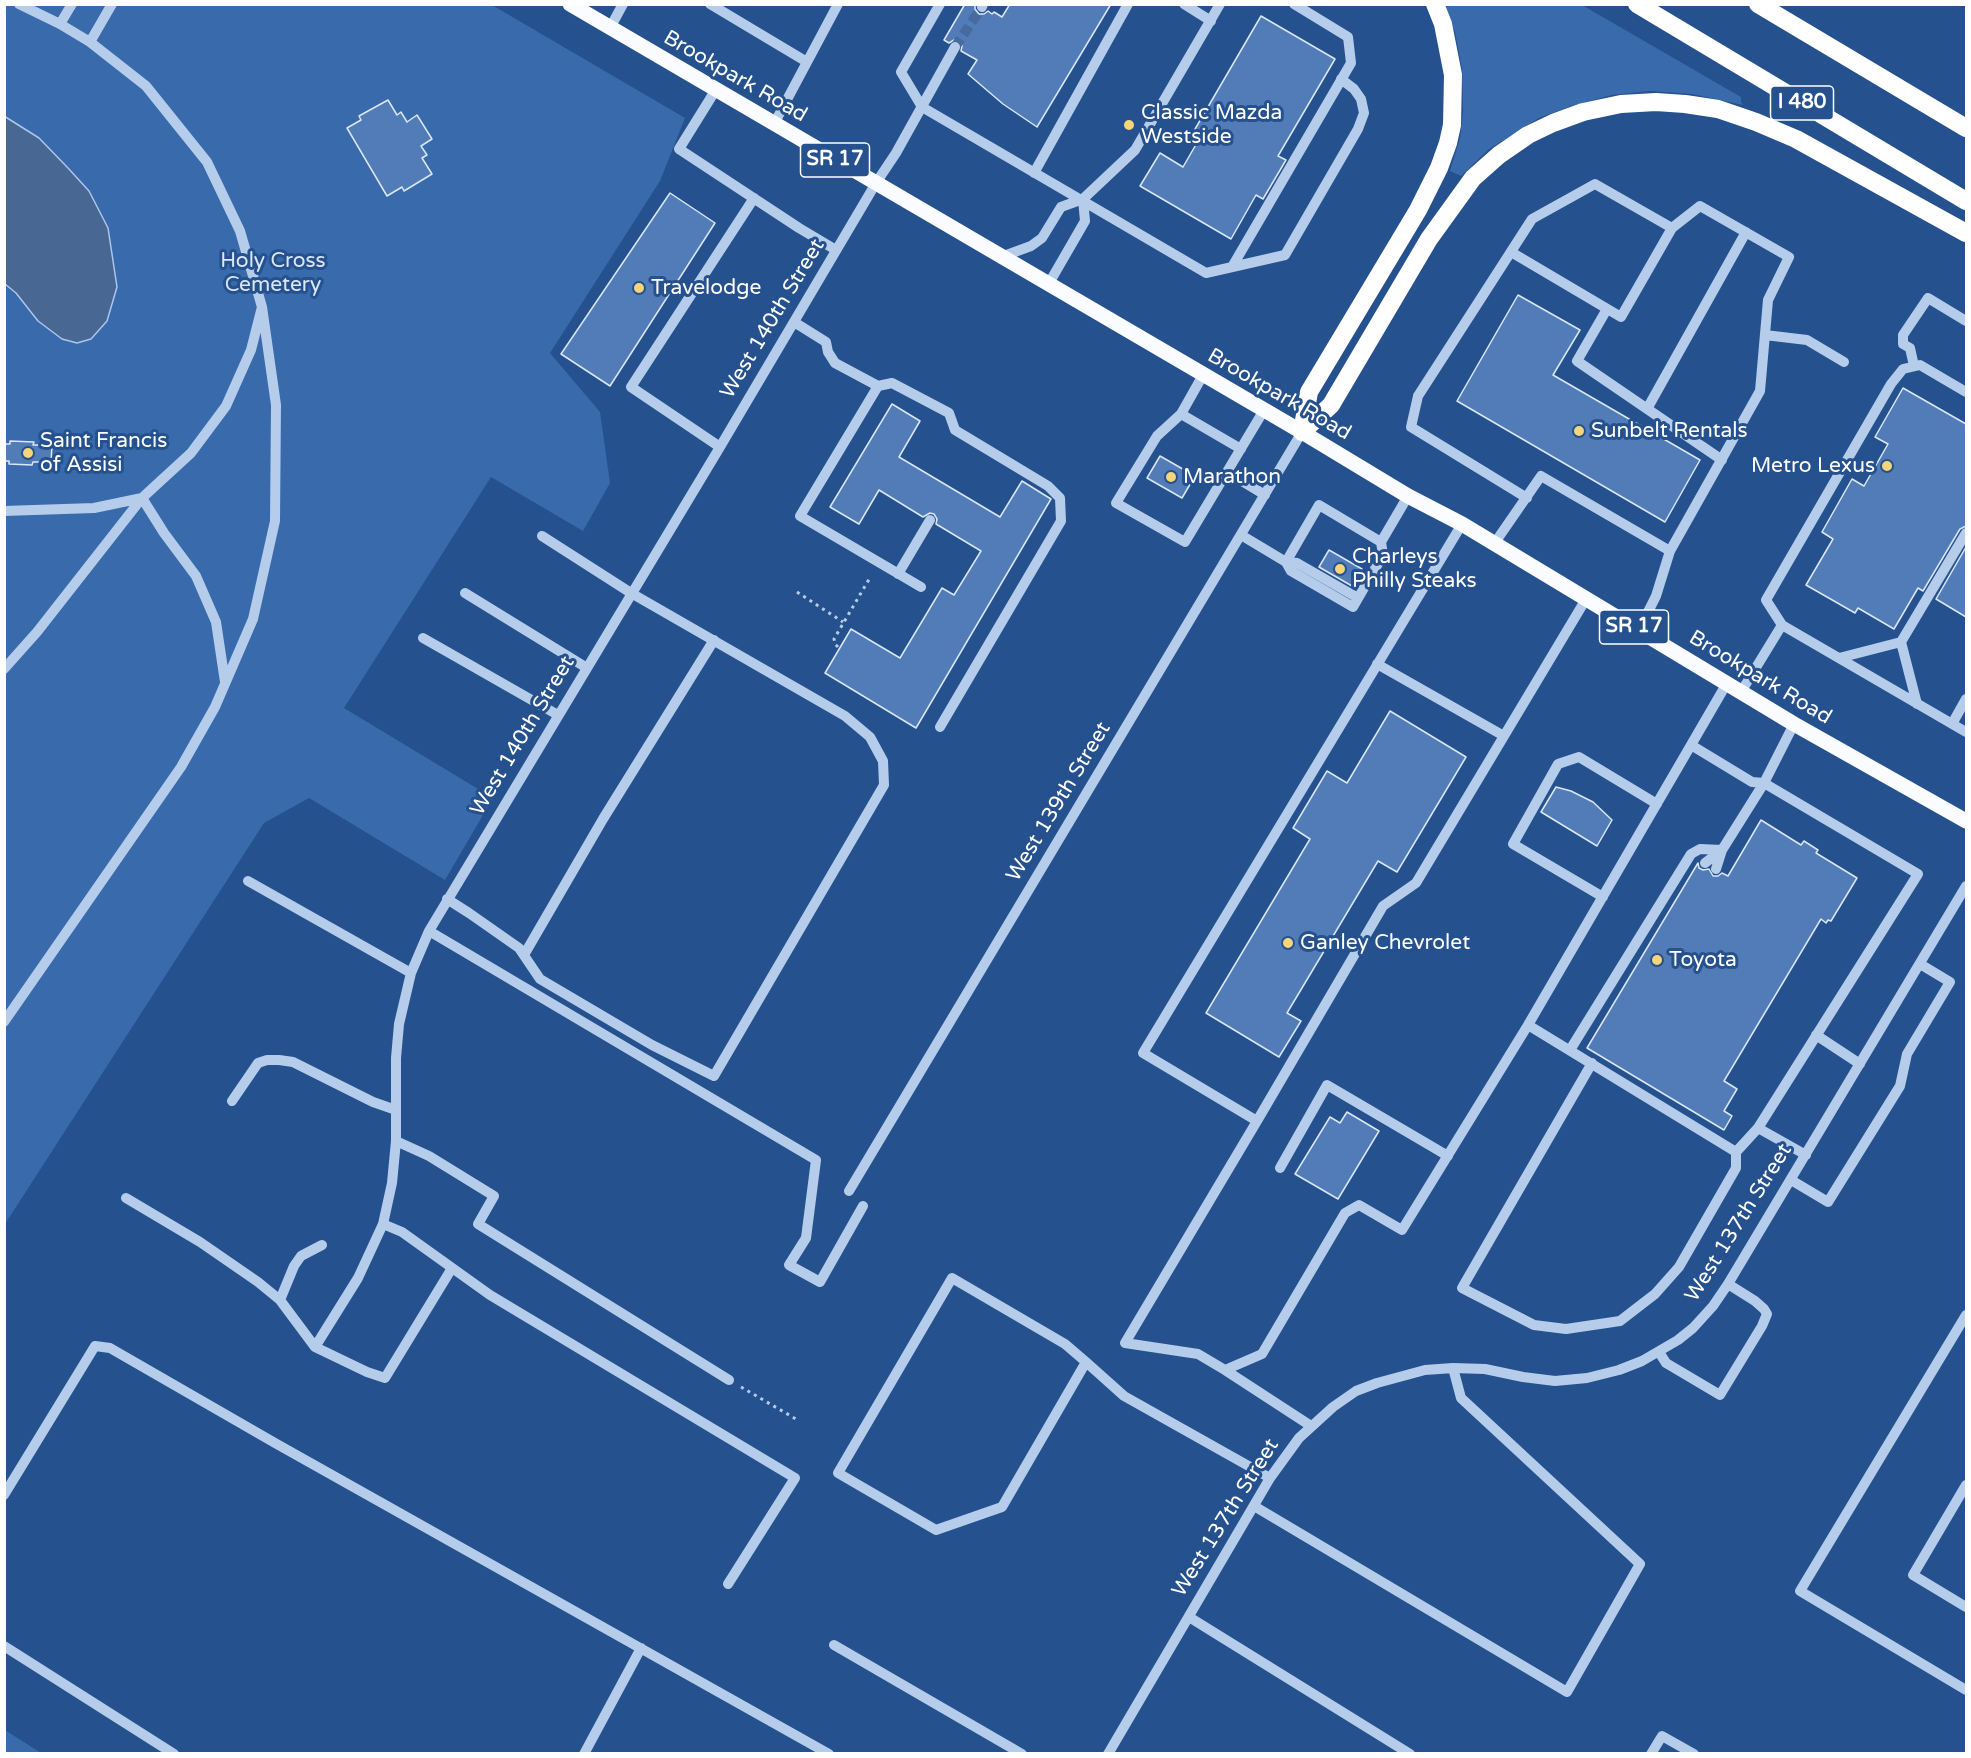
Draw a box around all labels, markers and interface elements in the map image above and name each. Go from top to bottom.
street label: Brookpark Road [659,26,811,128]
road number: I 480 [1770,86,1834,120]
place label: Classic Mazda Westside [1141,100,1282,150]
marker: Classic Mazda Westside [1122,118,1136,132]
road number: SR 17 [800,143,870,177]
street label: West 140th Street [715,235,831,403]
park label: Holy Cross Cemetery [220,248,326,298]
place label: Travelodge [651,275,761,301]
marker: Travelodge [632,281,646,295]
street label: Brookpark Road [1203,344,1355,446]
place label: Sunbelt Rentals [1591,418,1748,444]
marker: Sunbelt Rentals [1572,424,1586,438]
place label: Saint Francis of Assisi [40,428,167,478]
marker: Saint Francis of Assisi [21,446,35,460]
place label: Metro Lexus [1751,453,1875,479]
marker: Metro Lexus [1880,459,1894,473]
place label: Marathon [1183,464,1281,490]
marker: Marathon [1164,470,1178,484]
place label: Charleys Philly Steaks [1352,544,1477,594]
marker: Charleys Philly Steaks [1333,562,1347,576]
road number: SR 17 [1600,610,1668,644]
street label: Brookpark Road [1684,626,1836,730]
street label: West 140th Street [465,652,581,820]
street label: West 139th Street [1001,718,1117,886]
place label: Ganley Chevrolet [1300,930,1470,956]
marker: Ganley Chevrolet [1281,936,1295,950]
place label: Toyota [1669,947,1737,973]
marker: Toyota [1650,953,1664,967]
street label: West 137th Street [1680,1139,1798,1307]
street label: West 137th Street [1167,1434,1285,1602]

